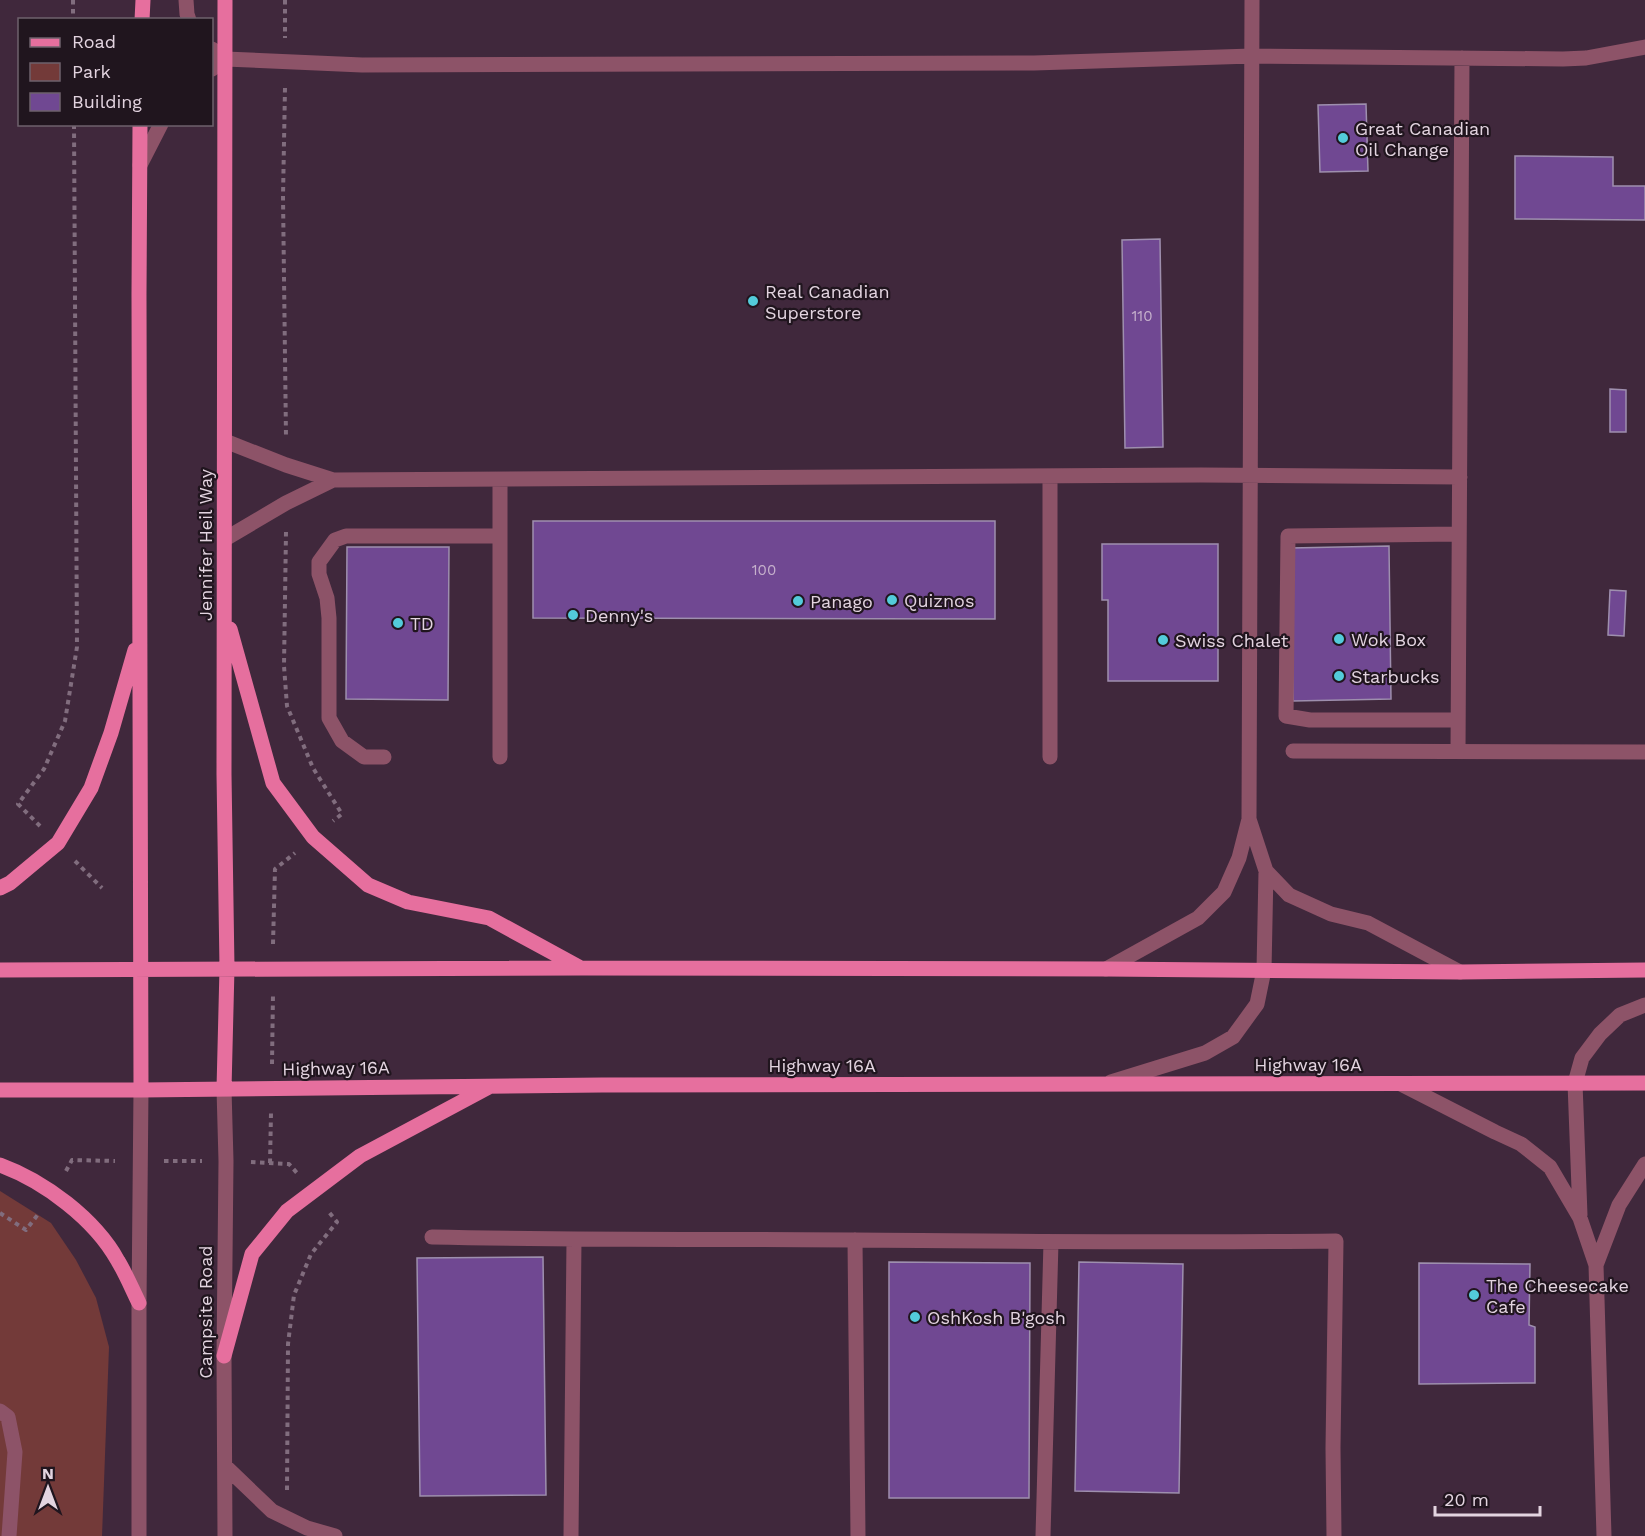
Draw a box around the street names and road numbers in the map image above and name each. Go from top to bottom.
street label: Jennifer Heil Way [195,468,216,621]
street label: Highway 16A [1254,1054,1362,1075]
street label: Highway 16A [768,1055,876,1076]
street label: Highway 16A [282,1057,390,1079]
street label: Campsite Road [195,1245,216,1379]

